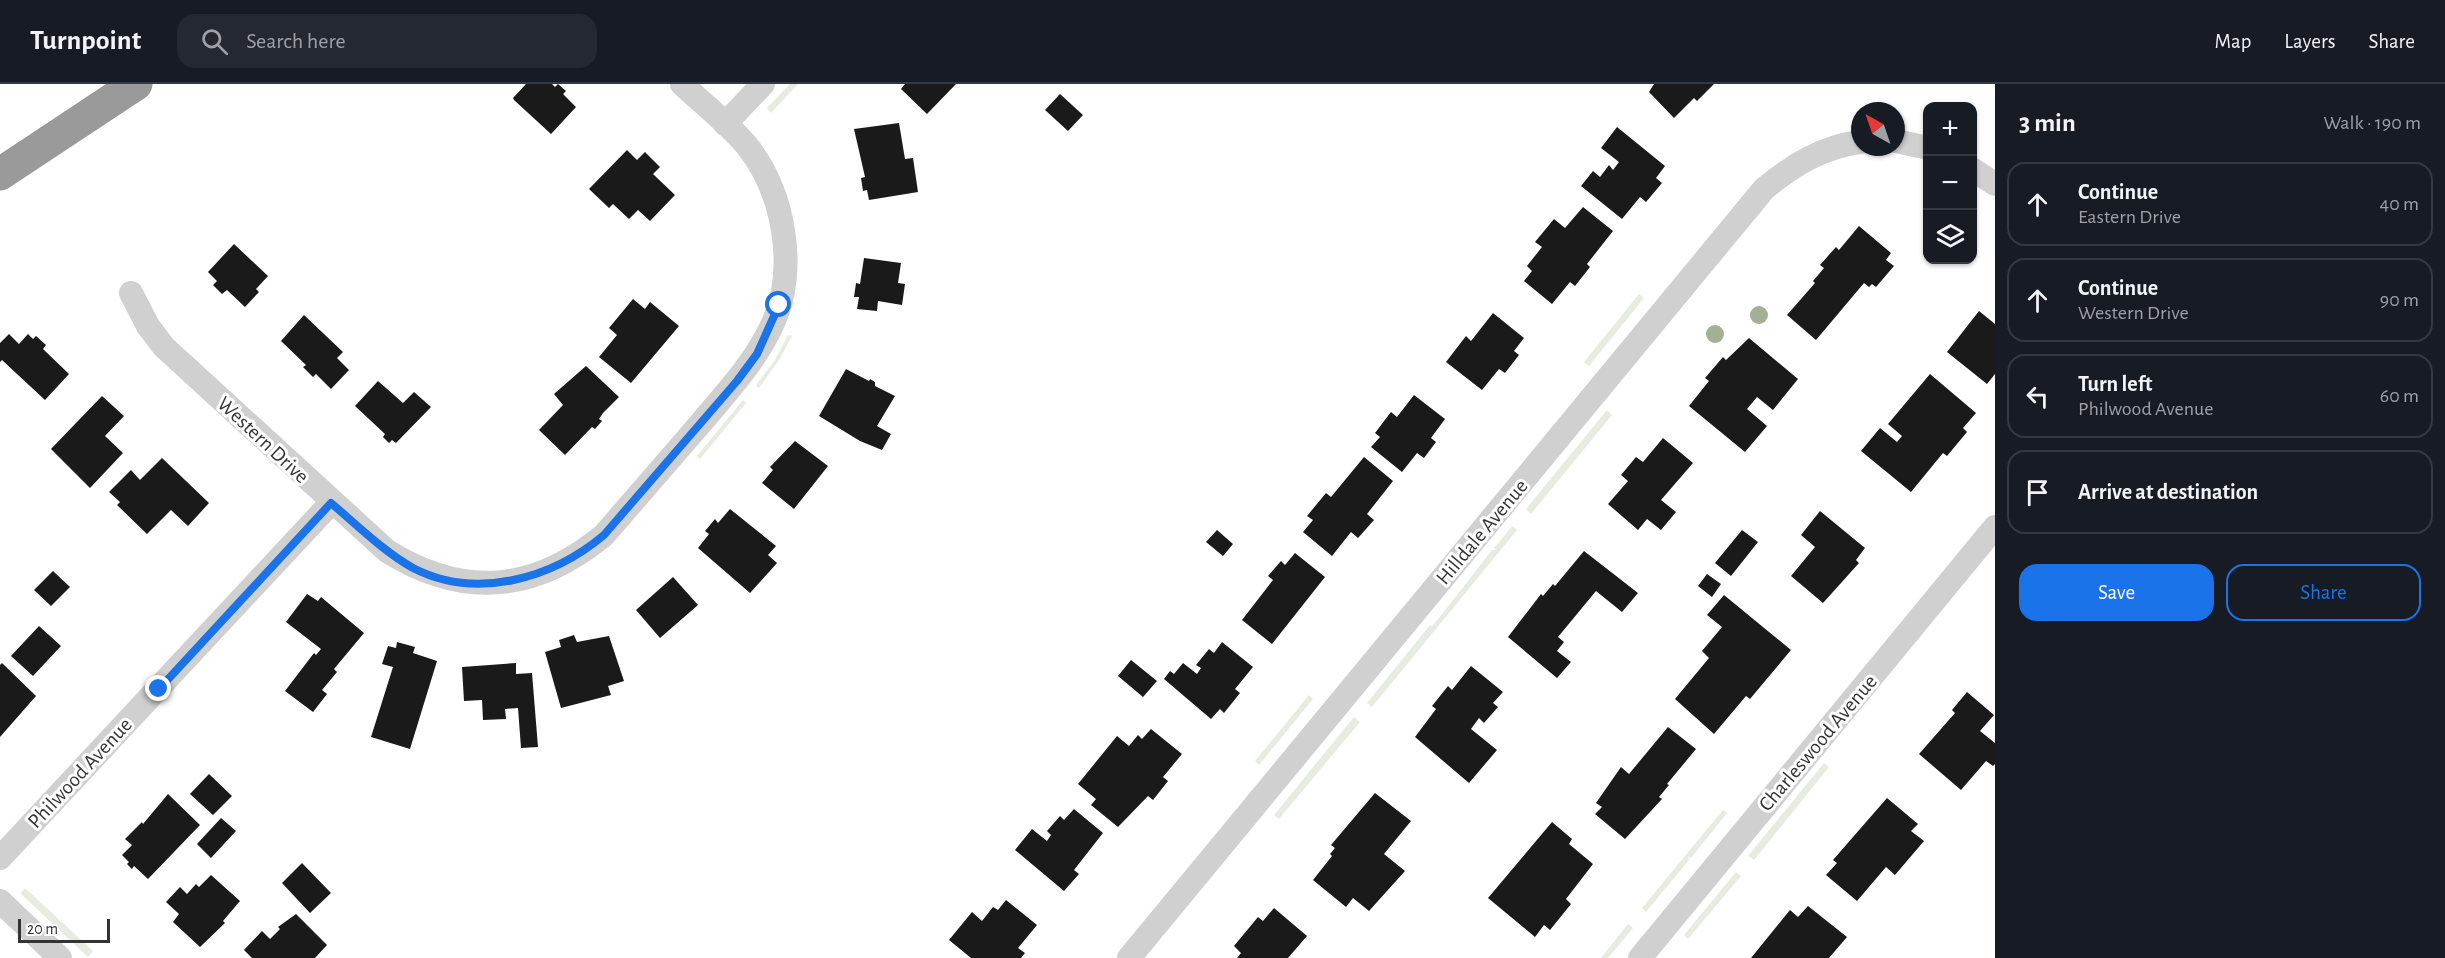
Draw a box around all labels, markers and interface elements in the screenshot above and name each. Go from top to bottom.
search box [177,14,597,68]
icon: search [198,25,231,58]
text: Turnpoint [30,27,141,55]
text: Search here [246,30,346,52]
text: Map [2215,31,2251,52]
text: Layers [2284,31,2335,52]
text: Share [2368,31,2415,52]
north arrow [1851,102,1905,156]
map controls [1923,102,1977,264]
button: + [1923,102,1977,156]
text: 3 min [2019,110,2076,136]
text: Walk · 190 m [2324,113,2421,133]
button: − [1923,156,1977,210]
text: Continue [2078,181,2158,203]
icon: ahead [2021,188,2054,221]
text: 40 m [2380,194,2419,214]
text: Eastern Drive [2078,207,2181,227]
button: layers [1923,210,1977,264]
text: Continue [2078,277,2158,299]
icon: ahead [2021,284,2054,317]
text: 90 m [2380,290,2419,310]
route start [765,291,791,317]
text: Western Drive [2078,303,2189,323]
text: Turn left [2078,373,2152,395]
icon: left [2021,380,2054,413]
text: 60 m [2380,386,2419,406]
street label: Western Drive [213,393,313,487]
text: Philwood Avenue [2078,399,2213,419]
street label: Hilldale Avenue [1432,475,1532,589]
icon: arrive [2021,476,2054,509]
text: Arrive at destination [2078,481,2258,503]
button: Save [2019,564,2214,621]
button: Share [2226,564,2421,621]
street label: Charleswood Avenue [1755,671,1881,815]
route end [145,675,171,701]
street label: Philwood Avenue [24,714,136,832]
scale bar [18,916,110,944]
text: 20 m [27,921,58,937]

